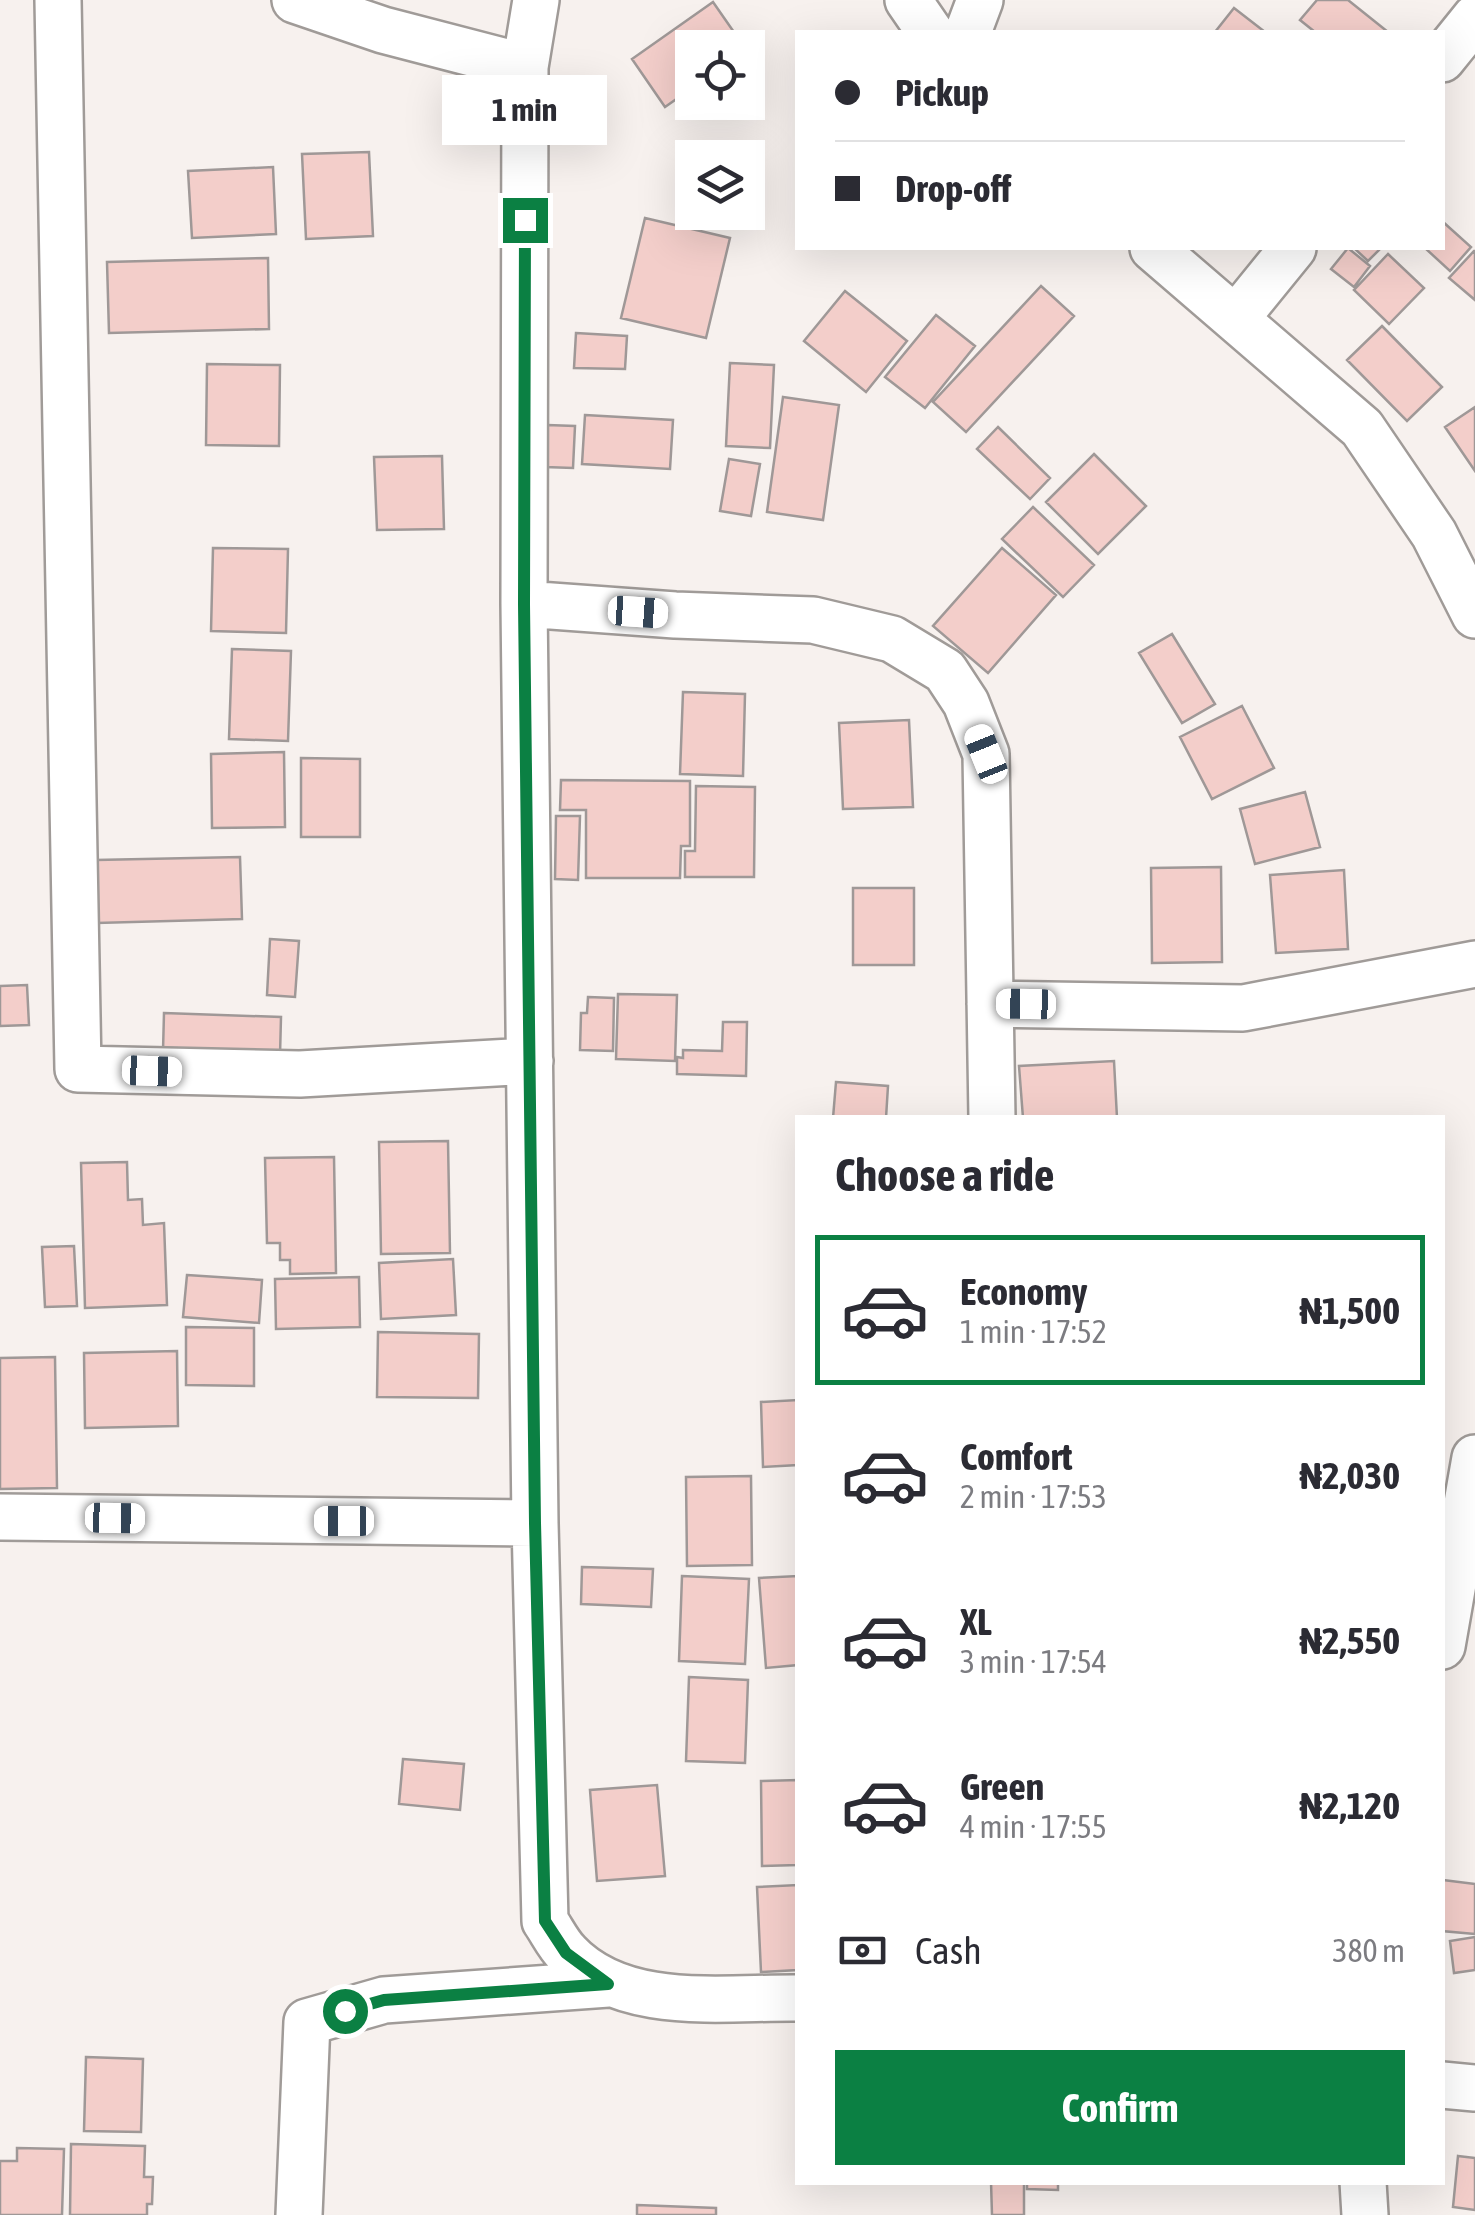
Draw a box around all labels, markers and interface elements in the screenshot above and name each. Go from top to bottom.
map controls [675,30,765,230]
button: locate [675,30,765,120]
text: Pickup [895,71,989,114]
callout: 1 min [442,75,608,145]
text: 1 min [492,91,557,128]
button: layers [675,140,765,230]
text: Drop-off [895,167,1011,210]
route end [503,198,548,243]
car [607,595,669,629]
car [961,721,1011,787]
car [996,988,1056,1020]
car [121,1055,183,1087]
text: Choose a ride [835,1149,1054,1201]
icon: car [840,1265,930,1355]
text: Economy [960,1270,1087,1313]
text: ₦1,500 [1299,1289,1400,1332]
text: 1 min · 17:52 [960,1313,1107,1350]
icon: car [840,1430,930,1520]
text: Comfort [960,1435,1072,1478]
text: ₦2,030 [1299,1454,1400,1497]
text: 2 min · 17:53 [960,1478,1107,1515]
car [85,1502,145,1534]
car [314,1506,374,1536]
icon: car [840,1595,930,1685]
text: XL [960,1600,992,1643]
text: ₦2,550 [1299,1619,1400,1662]
text: 3 min · 17:54 [960,1643,1107,1680]
icon: car [840,1760,930,1850]
text: Green [960,1765,1044,1808]
text: ₦2,120 [1299,1784,1400,1827]
text: 4 min · 17:55 [960,1808,1107,1845]
icon: cash [835,1923,890,1978]
text: Cash [915,1929,982,1972]
text: 380 m [1332,1932,1405,1969]
route start [323,1989,368,2034]
button: Confirm [835,2050,1405,2165]

